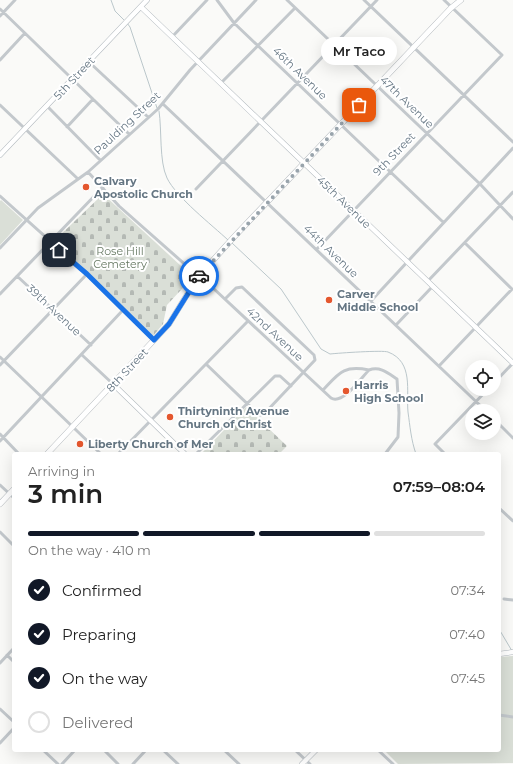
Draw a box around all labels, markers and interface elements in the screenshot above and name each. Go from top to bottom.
callout: Mr Taco [321,37,397,65]
text: Mr Taco [333,43,385,59]
street label: 46th Avenue [270,44,330,103]
street label: 5th Street [50,53,98,103]
street label: 47th Avenue [377,73,437,131]
street label: Paulding Street [91,88,164,157]
pin [342,88,376,122]
icon: bag [348,94,370,116]
street label: 9th Street [370,129,418,179]
street label: 45th Avenue [314,173,374,232]
place label: Calvary Apostolic Church [93,174,193,201]
marker: Calvary Apostolic Church [81,182,91,192]
street label: 44th Avenue [301,221,362,281]
pin [42,233,76,267]
icon: home [48,239,70,261]
park label: Rose Hill Cemetery [93,244,147,271]
courier [179,256,219,296]
icon: car [188,265,210,287]
street label: 39th Avenue [24,281,84,339]
place label: Carver Middle School [337,287,418,314]
marker: Carver Middle School [324,295,334,305]
street label: 42nd Avenue [244,304,307,364]
street label: 8th Street [103,345,151,395]
map controls [465,360,501,440]
button: locate [465,360,501,396]
place label: Harris High School [354,378,423,405]
marker: Harris High School [341,386,351,396]
place label: Thirtyninth Avenue Church of Christ [178,404,289,431]
button: layers [465,404,501,440]
marker: Thirtyninth Avenue Church of Christ [165,412,175,422]
place label: Liberty Church of Mer [88,437,214,451]
marker: Liberty Church of Mer [75,439,85,449]
text: Arriving in [28,463,95,479]
text: 07:59–08:04 [393,477,485,496]
text: 3 min [28,478,103,510]
text: On the way · 410 m [28,542,151,558]
icon: check [28,579,50,601]
text: Confirmed [62,581,142,600]
text: 07:34 [450,582,485,598]
icon: check [28,623,50,645]
text: Preparing [62,625,137,644]
text: 07:40 [449,626,485,642]
icon: check [28,667,50,689]
text: On the way [62,669,147,688]
text: 07:45 [450,670,485,686]
text: Delivered [62,713,134,732]

